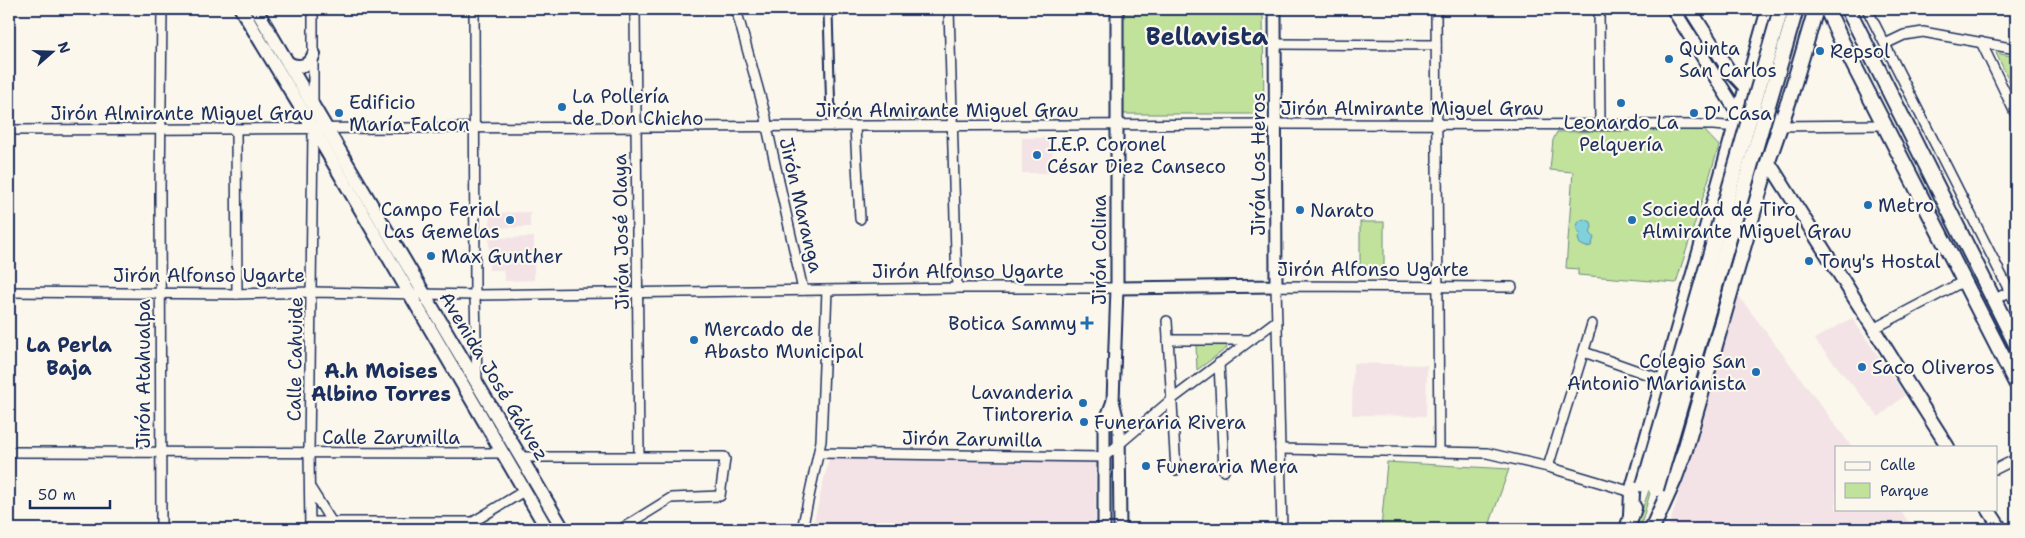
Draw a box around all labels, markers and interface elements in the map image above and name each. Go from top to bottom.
district label: Bellavista [1146,21,1269,53]
north arrow [28,28,78,78]
place label: Quinta San Carlos [1679,36,1777,83]
text: N [54,39,75,56]
place label: Repsol [1830,39,1890,64]
marker: Repsol [1814,45,1826,57]
marker: Quinta San Carlos [1663,53,1675,65]
place label: La Pollería de Don Chicho [572,84,703,131]
place label: Edificio María Falcon [349,90,470,137]
street label: Jirón Los Heros [1246,92,1271,236]
street label: Jirón Almirante Miguel Grau [1280,96,1544,121]
marker: Leonardo La Pelquería [1615,97,1627,109]
street label: Jirón Almirante Miguel Grau [815,98,1079,123]
street label: Jirón Almirante Miguel Grau [50,101,314,126]
marker: La Pollería de Don Chicho [556,101,568,113]
place label: D' Casa [1704,101,1772,126]
marker: Edificio María Falcon [333,107,345,119]
marker: D' Casa [1688,107,1700,119]
place label: Leonardo La Pelquería [1563,110,1679,157]
place label: I.E.P. Coronel César Diez Canseco [1047,132,1226,179]
street label: Jirón Maranga [773,135,829,275]
marker: I.E.P. Coronel César Diez Canseco [1031,149,1043,161]
street label: Jirón José Olaya [607,153,635,310]
place label: Metro [1878,193,1934,218]
street label: Jirón Colina [1087,195,1112,305]
place label: Campo Ferial Las Gemelas [381,197,500,244]
place label: Sociedad de Tiro Almirante Miguel Grau [1642,197,1852,244]
place label: Narato [1310,198,1374,223]
marker: Metro [1862,199,1874,211]
marker: Narato [1294,204,1306,216]
marker: Campo Ferial Las Gemelas [504,214,516,226]
marker: Sociedad de Tiro Almirante Miguel Grau [1626,214,1638,226]
place label: Max Gunther [441,244,563,269]
place label: Tony's Hostal [1819,249,1941,274]
marker: Max Gunther [425,250,437,262]
marker: Tony's Hostal [1803,255,1815,267]
street label: Jirón Alfonso Ugarte [1277,257,1469,282]
street label: Jirón Alfonso Ugarte [872,259,1064,284]
street label: Jirón Alfonso Ugarte [113,263,305,288]
street label: Avenida José Gálvez [434,287,554,465]
street label: Calle Cahuide [281,296,309,422]
street label: Jirón Atahualpa [131,299,156,449]
place label: Botica Sammy [948,311,1077,336]
place label: Mercado de Abasto Municipal [704,317,864,364]
marker: Botica Sammy [1081,317,1093,329]
district label: La Perla Baja [26,332,112,381]
marker: Mercado de Abasto Municipal [688,334,700,346]
place label: Colegio San Antonio Marianista [1567,349,1746,396]
place label: Saco Oliveros [1872,355,1995,380]
district label: A.h Moises Albino Torres [311,358,451,407]
marker: Saco Oliveros [1856,361,1868,373]
marker: Colegio San Antonio Marianista [1750,366,1762,378]
place label: Lavanderia Tintoreria [971,380,1073,427]
marker: Lavanderia Tintoreria [1077,397,1089,409]
place label: Funeraria Rivera [1094,410,1246,435]
marker: Funeraria Rivera [1078,416,1090,428]
street label: Calle Zarumilla [322,425,460,450]
street label: Jirón Zarumilla [902,425,1043,453]
legend [1835,446,1998,510]
place label: Funeraria Mera [1156,454,1298,479]
text: Calle [1880,455,1916,475]
marker: Funeraria Mera [1140,460,1152,472]
scale bar [30,478,110,510]
text: Parque [1880,481,1929,501]
text: 50 m [38,485,76,505]

